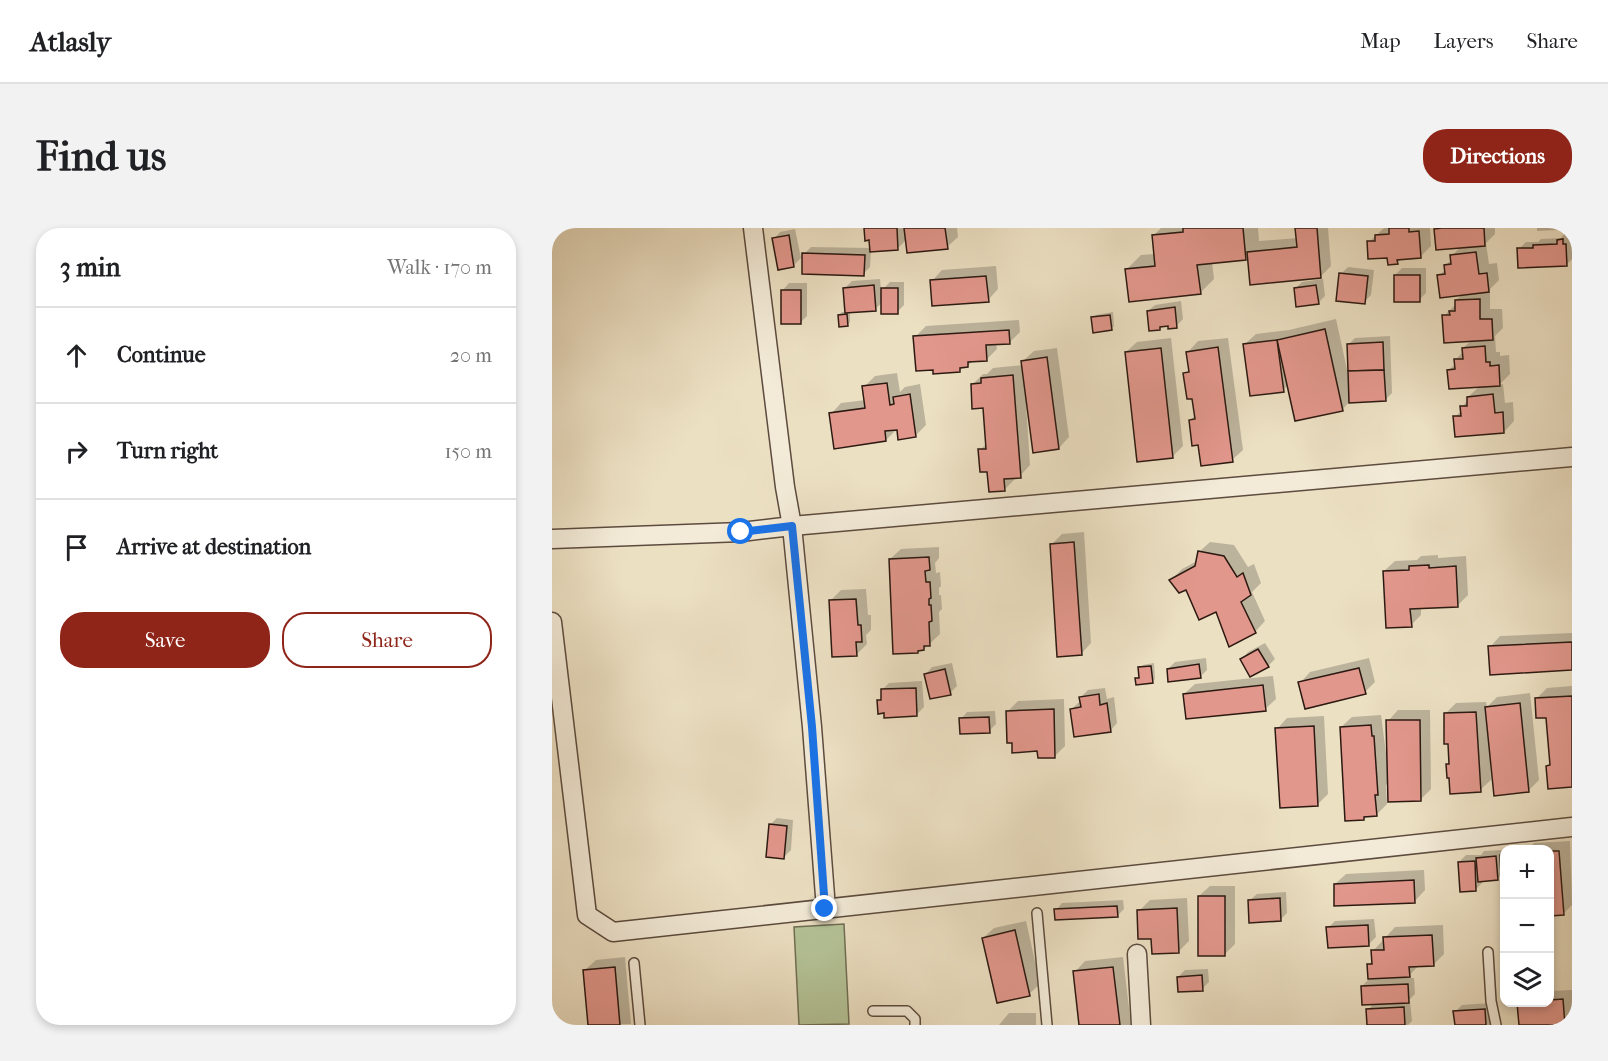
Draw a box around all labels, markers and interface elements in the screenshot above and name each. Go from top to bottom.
text: Atlasly [30,25,111,58]
text: Map [1360,29,1401,53]
text: Layers [1434,29,1493,53]
text: Share [1526,29,1578,53]
button: Directions [1423,129,1572,183]
text: Find us [36,132,166,181]
text: 3 min [60,252,121,283]
text: Walk · 170 m [387,256,492,279]
icon: ahead [60,339,93,372]
text: Continue [117,342,206,368]
text: 20 m [450,344,492,367]
icon: right [60,435,93,468]
text: Turn right [117,438,218,464]
text: 150 m [444,440,492,463]
route start [727,518,753,544]
icon: arrive [60,531,93,564]
text: Arrive at destination [117,534,311,560]
button: Save [60,612,270,668]
button: Share [282,612,492,668]
map controls [1500,845,1554,1007]
button: + [1500,845,1554,899]
route end [811,895,837,921]
button: − [1500,899,1554,953]
button: layers [1500,953,1554,1007]

